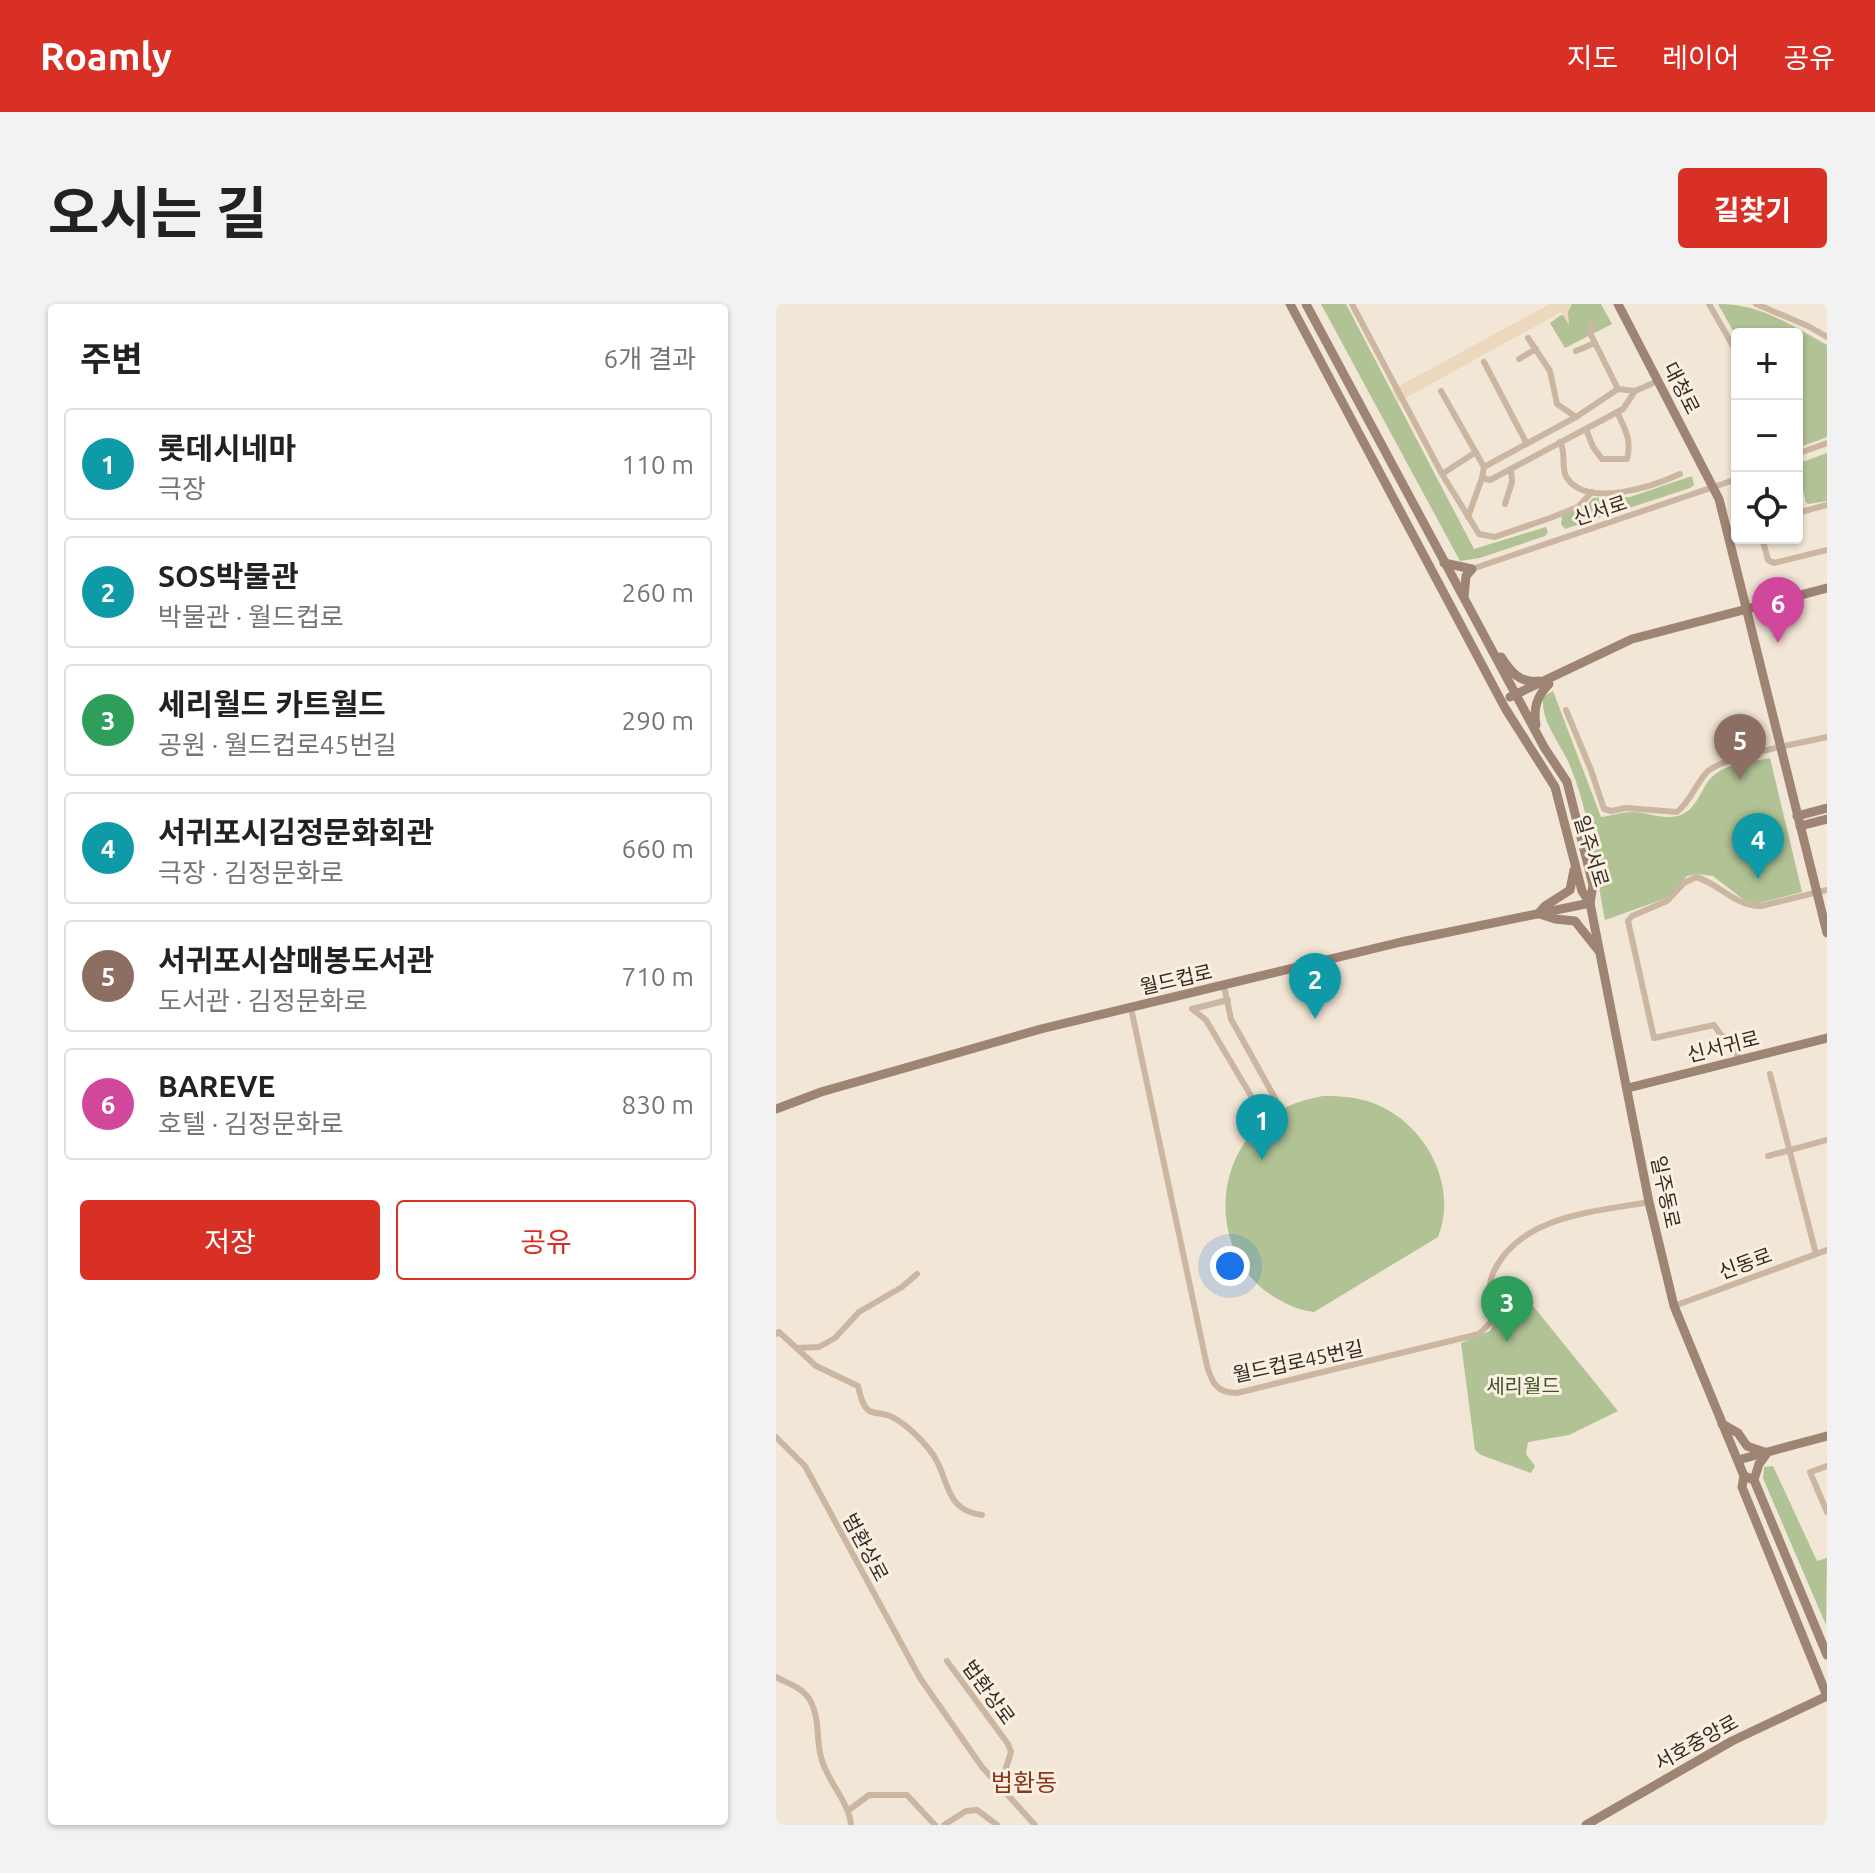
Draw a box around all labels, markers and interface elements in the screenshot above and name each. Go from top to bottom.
text: Roamly [40,35,172,77]
text: 지도 [1567,42,1618,73]
text: 레이어 [1662,42,1739,73]
text: 공유 [1783,42,1835,73]
button: 길찾기 [1678,168,1827,248]
text: 오시는 길 [48,181,267,244]
map controls [1731,328,1803,544]
button: + [1731,328,1803,400]
text: 주변 [80,339,143,377]
text: 6개 결과 [604,344,696,373]
street label: 대청로 [1659,358,1705,418]
button: − [1731,400,1803,472]
text: 롯데시네마 [158,431,296,465]
text: 1 [101,450,115,479]
text: 110 m [622,450,694,479]
button: locate [1731,472,1803,544]
text: 극장 [158,474,206,503]
street label: 신서로 [1570,491,1630,529]
text: SOS박물관 [158,559,299,593]
pin: 6 [1752,577,1804,643]
text: 2 [101,578,115,607]
text: 260 m [622,578,694,607]
text: 박물관 · 월드컵로 [158,602,344,631]
text: 세리월드 카트월드 [158,687,386,721]
text: 3 [101,706,115,735]
text: 290 m [622,706,694,735]
pin: 5 [1714,714,1766,780]
text: 공원 · 월드컵로45번길 [158,730,397,759]
street label: 일주서로 [1570,812,1614,890]
pin: 4 [1732,813,1784,879]
text: 서귀포시김정문화회관 [158,815,434,849]
text: 4 [101,834,115,863]
text: 660 m [622,834,694,863]
text: 극장 · 김정문화로 [158,858,344,887]
text: 서귀포시삼매봉도서관 [158,943,434,977]
pin: 2 [1289,953,1341,1019]
street label: 월드컵로 [1138,960,1214,998]
text: 5 [101,962,115,991]
text: 710 m [622,962,694,991]
text: 도서관 · 김정문화로 [158,986,368,1015]
street label: 신서귀로 [1685,1026,1761,1066]
text: BAREVE [158,1069,275,1103]
text: 6 [101,1090,115,1119]
text: 830 m [622,1090,694,1119]
pin: 1 [1236,1094,1288,1160]
text: 호텔 · 김정문화로 [158,1109,344,1138]
street label: 일주동로 [1647,1154,1685,1230]
button: 저장 [80,1200,380,1280]
button: 공유 [396,1200,696,1280]
street label: 신동로 [1715,1243,1775,1283]
your location [1210,1246,1250,1286]
pin: 3 [1481,1276,1533,1342]
street label: 월드컵로45번길 [1231,1336,1365,1386]
park label: 세리월드 [1486,1374,1560,1397]
street label: 범환상로 [839,1509,893,1585]
street label: 법환상로 [958,1655,1020,1729]
street label: 서호중앙로 [1650,1710,1742,1774]
district label: 법환동 [991,1769,1057,1796]

